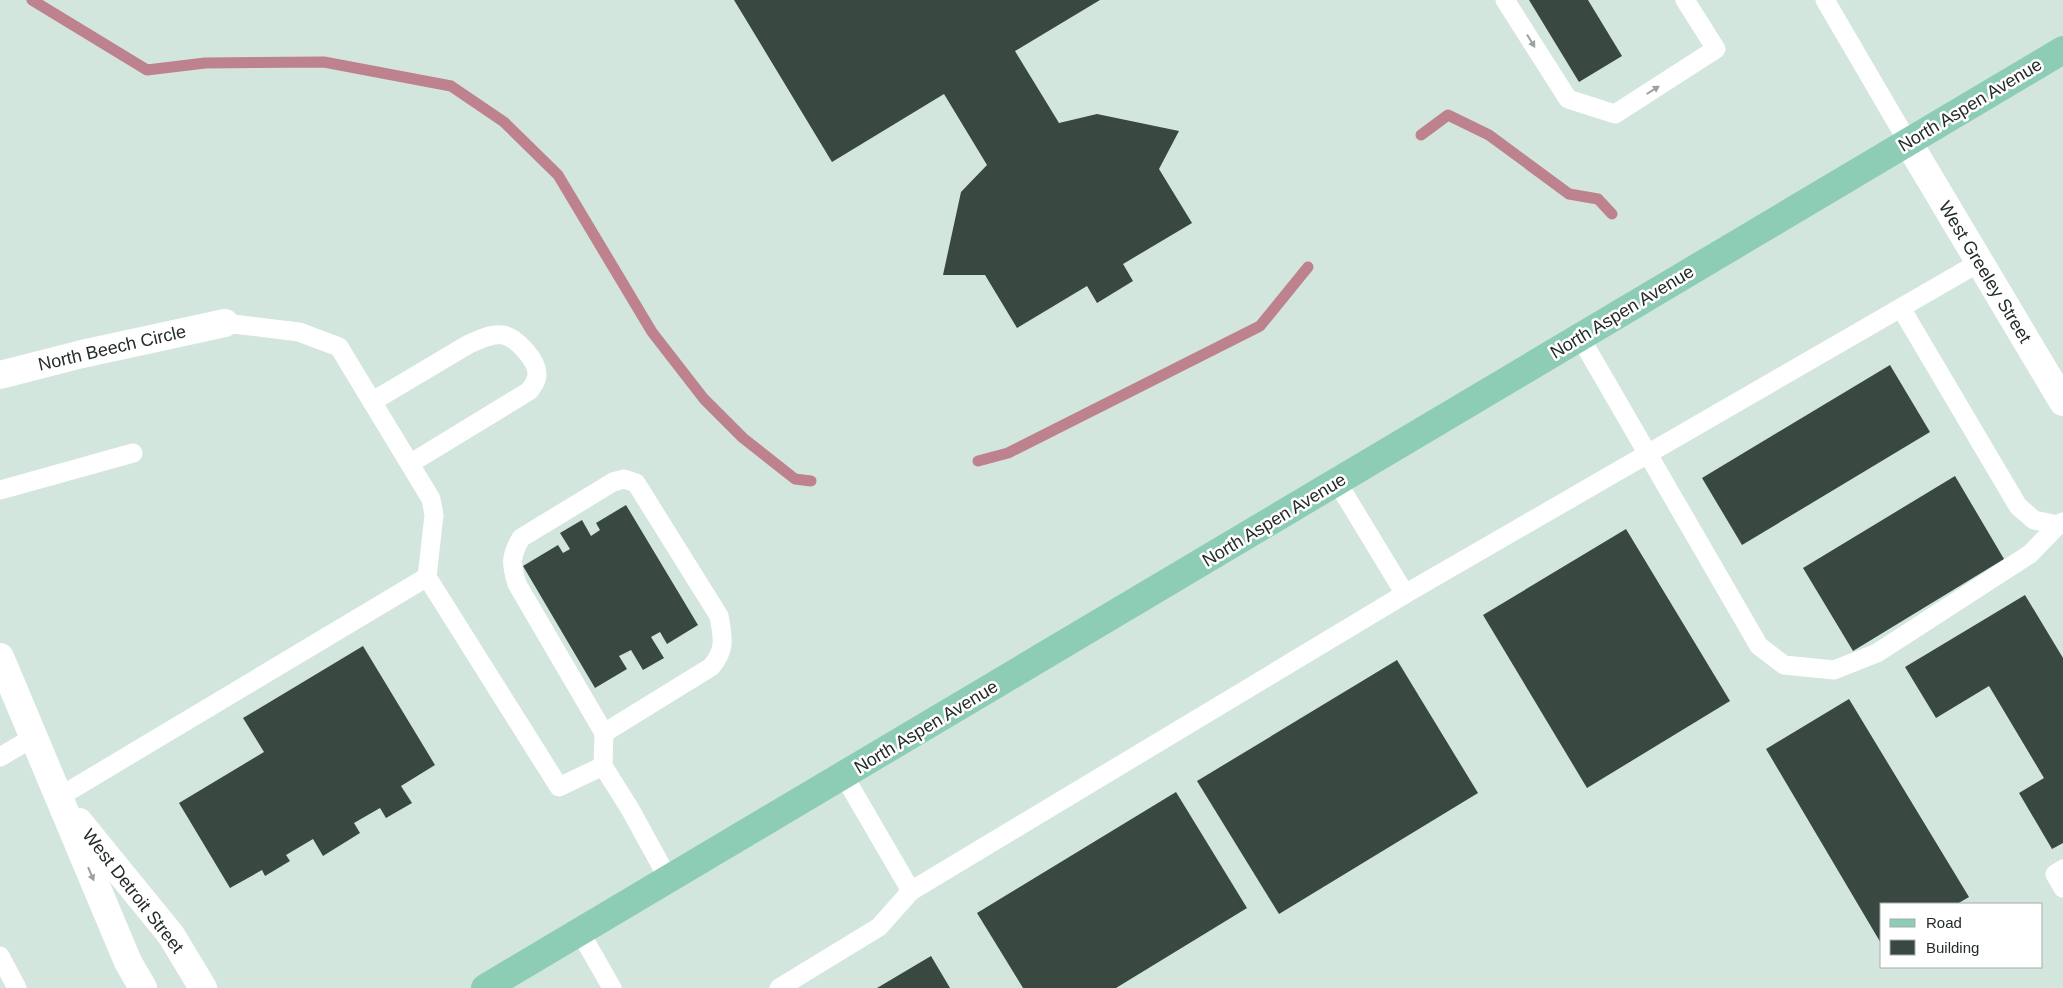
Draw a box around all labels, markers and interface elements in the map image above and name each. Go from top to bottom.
one-way arrow [1526,35,1536,48]
street label: North Aspen Avenue [1895,54,2045,156]
one-way arrow [1646,85,1659,94]
street label: West Greeley Street [1935,198,2035,346]
street label: North Aspen Avenue [1547,261,1697,363]
street label: North Beech Circle [36,321,188,375]
street label: North Aspen Avenue [1199,469,1349,571]
street label: North Aspen Avenue [851,676,1001,778]
street label: West Detroit Street [78,825,188,957]
one-way arrow [87,867,95,882]
legend [1880,903,2043,968]
text: Road [1926,914,1962,931]
text: Building [1926,939,1979,956]

